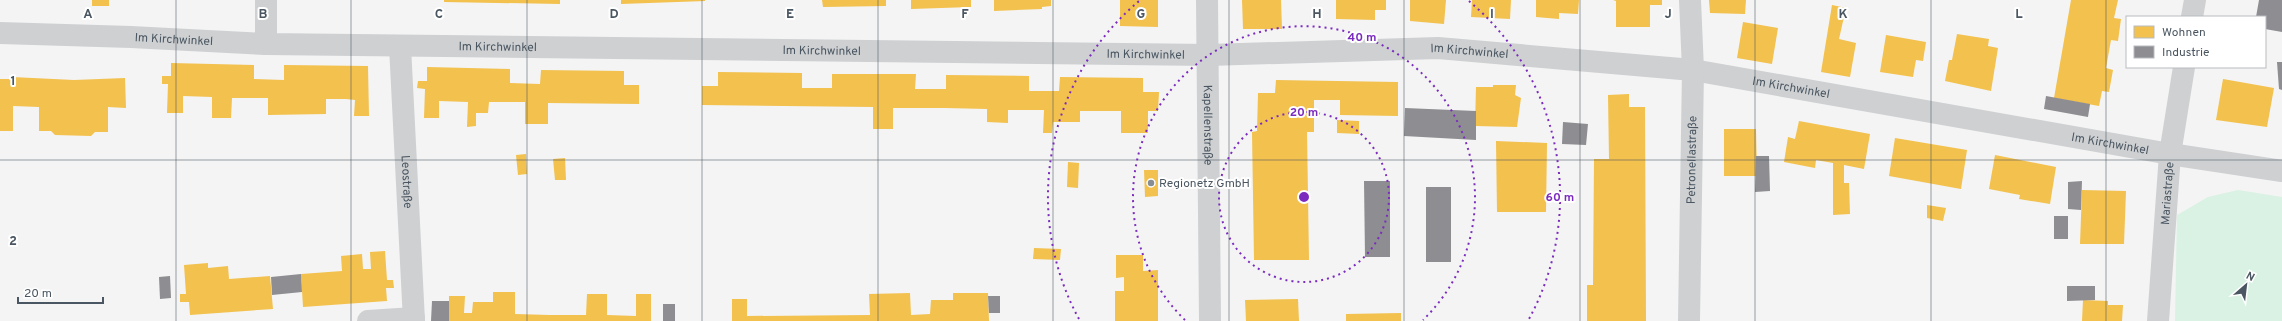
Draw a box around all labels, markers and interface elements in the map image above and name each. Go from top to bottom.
text: A [83,7,93,23]
text: B [259,7,268,23]
text: C [435,7,443,23]
text: D [609,7,619,23]
text: E [786,7,794,23]
text: F [961,7,969,23]
text: G [1137,7,1146,23]
text: H [1312,7,1322,23]
text: I [1490,7,1494,23]
text: J [1664,7,1672,23]
text: K [1838,7,1848,23]
text: L [2015,7,2023,23]
legend [2126,16,2266,68]
text: Wohnen [2162,25,2206,41]
street label: Im Kirchwinkel [134,30,213,50]
text: 40 m [1347,30,1377,46]
street label: Im Kirchwinkel [458,39,537,56]
street label: Im Kirchwinkel [1430,41,1509,63]
street label: Im Kirchwinkel [782,43,861,60]
text: Industrie [2162,45,2210,61]
street label: Im Kirchwinkel [1106,47,1185,64]
text: 1 [10,74,16,90]
street label: Im Kirchwinkel [1751,74,1831,103]
street label: Kapellenstraße [1199,85,1216,165]
text: 20 m [1290,105,1318,121]
street label: Petronellastraße [1684,116,1701,204]
street label: Im Kirchwinkel [2070,130,2150,159]
street label: Leostraße [397,155,415,209]
street label: Mariastraße [2158,161,2178,225]
place label: Regionetz GmbH [1159,176,1250,192]
marker: Regionetz GmbH [1146,178,1156,188]
centre of rings [1297,190,1311,204]
text: 60 m [1546,190,1574,206]
text: 2 [9,234,17,250]
north arrow [2226,265,2266,305]
text: N [2243,269,2257,285]
scale bar [18,279,103,305]
text: 20 m [24,286,52,302]

